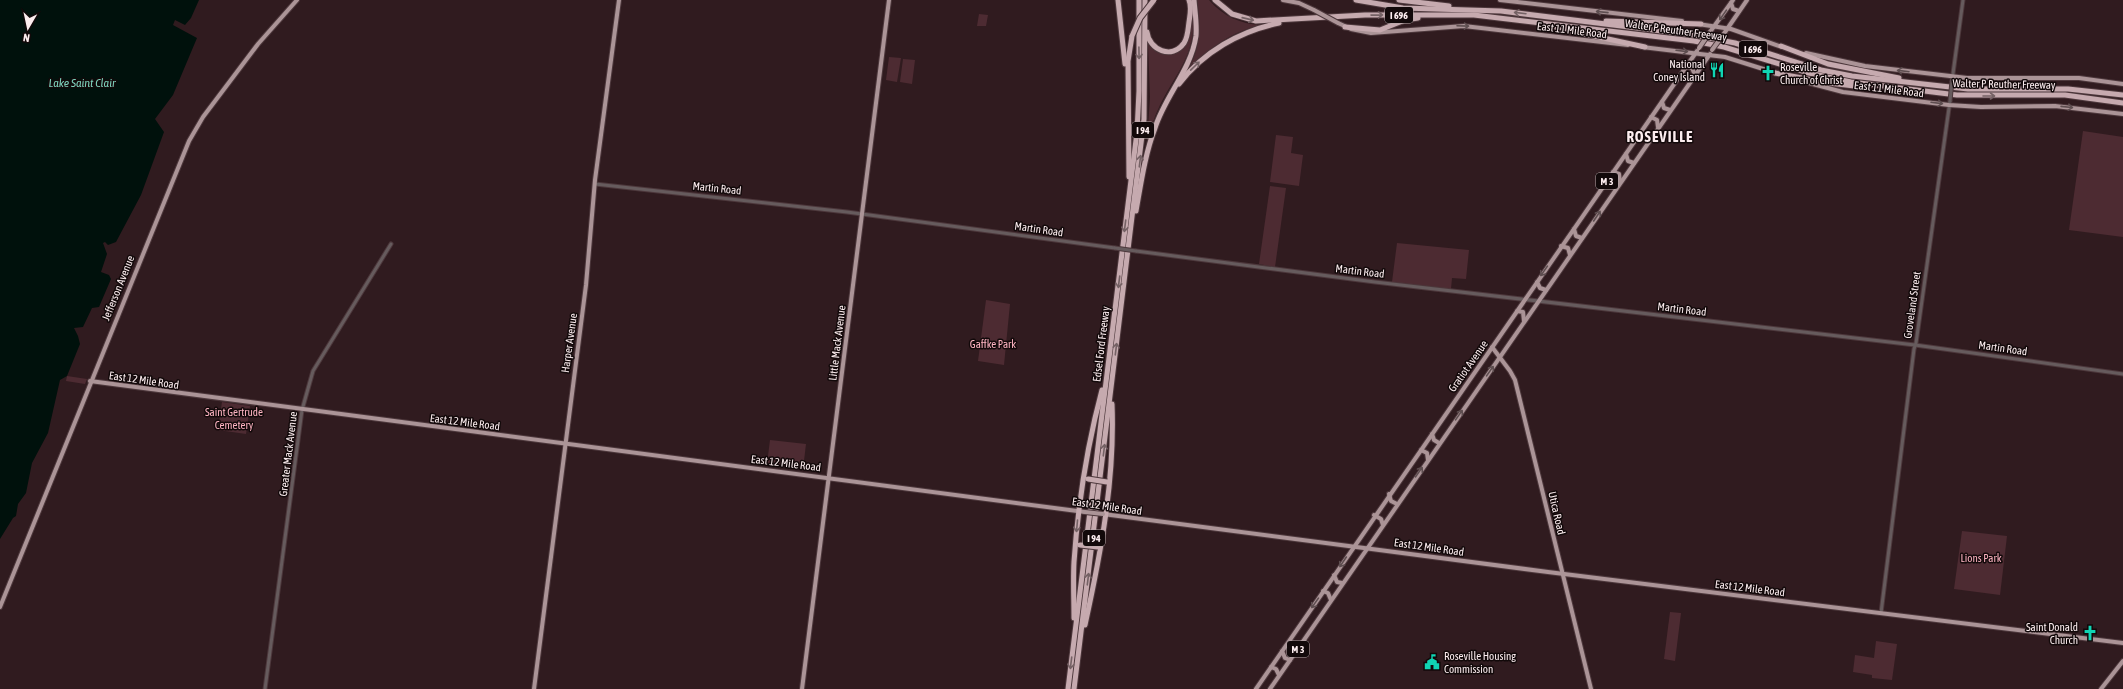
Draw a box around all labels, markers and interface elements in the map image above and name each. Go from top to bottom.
road number: I 696 [1385,7,1413,23]
north arrow [8,8,48,48]
one-way arrow [1514,9,1527,17]
one-way arrow [1596,9,1609,16]
one-way arrow [1718,9,1727,20]
one-way arrow [1370,11,1383,18]
one-way arrow [1241,16,1254,24]
street label: Walter P Reuther Freeway [1624,17,1728,43]
street label: East 11 Mile Road [1536,20,1608,40]
one-way arrow [1456,22,1469,30]
text: N [22,31,31,44]
road number: I 696 [1739,41,1767,57]
one-way arrow [1135,46,1143,59]
one-way arrow [1675,48,1688,55]
place label: National Coney Island [1653,58,1705,83]
restaurant icon: National Coney Island [1708,61,1726,79]
place label: Roseville Church of Christ [1780,61,1843,86]
one-way arrow [1190,62,1200,71]
church icon: Roseville Church of Christ [1759,64,1777,82]
one-way arrow [1897,67,1910,75]
water label: Lake Saint Clair [49,76,116,90]
street label: Walter P Reuther Freeway [1952,77,2056,91]
street label: East 11 Mile Road [1853,79,1925,99]
one-way arrow [1982,92,1995,100]
one-way arrow [1930,100,1943,107]
one-way arrow [2060,104,2073,111]
road number: I 94 [1132,122,1154,138]
district label: ROSEVILLE [1627,128,1693,145]
one-way arrow [1136,155,1143,168]
road number: M 3 [1596,173,1618,189]
street label: Martin Road [692,179,742,197]
one-way arrow [1593,211,1601,222]
one-way arrow [1122,219,1129,232]
street label: Martin Road [1014,220,1064,238]
street label: Jefferson Avenue [100,254,136,322]
street label: Martin Road [1335,262,1385,280]
one-way arrow [1540,266,1548,277]
street label: Groveland Street [1901,271,1923,339]
one-way arrow [1115,275,1122,288]
street label: Martin Road [1657,300,1707,318]
street label: Little Mack Avenue [826,305,848,381]
street label: Edsel Ford Freeway [1090,305,1112,382]
street label: Harper Avenue [559,312,579,374]
park label: Gaffke Park [970,338,1016,350]
street label: Gratiot Avenue [1446,338,1490,394]
street label: Martin Road [1978,339,2028,357]
one-way arrow [1112,343,1120,356]
one-way arrow [1486,365,1494,376]
street label: East 12 Mile Road [108,369,180,391]
park label: Saint Gertrude Cemetery [205,406,263,431]
one-way arrow [1455,410,1463,421]
street label: Greater Mack Avenue [277,411,299,497]
street label: East 12 Mile Road [429,412,501,432]
one-way arrow [1100,444,1108,457]
street label: East 12 Mile Road [750,453,822,473]
one-way arrow [1415,466,1423,477]
street label: Utica Road [1546,490,1568,536]
street label: East 12 Mile Road [1071,495,1143,517]
one-way arrow [1074,519,1081,532]
road number: I 94 [1083,530,1105,546]
street label: East 12 Mile Road [1393,536,1465,558]
park label: Lions Park [1960,552,2002,564]
one-way arrow [1339,556,1347,567]
one-way arrow [1084,573,1092,586]
street label: East 12 Mile Road [1714,578,1786,598]
one-way arrow [1311,597,1319,608]
place label: Saint Donald Church [2026,621,2078,646]
church icon: Saint Donald Church [2081,624,2099,642]
road number: M 3 [1287,641,1309,657]
place label: Roseville Housing Commission [1444,650,1516,675]
public building icon: Roseville Housing Commission [1423,653,1441,671]
one-way arrow [1067,656,1075,669]

